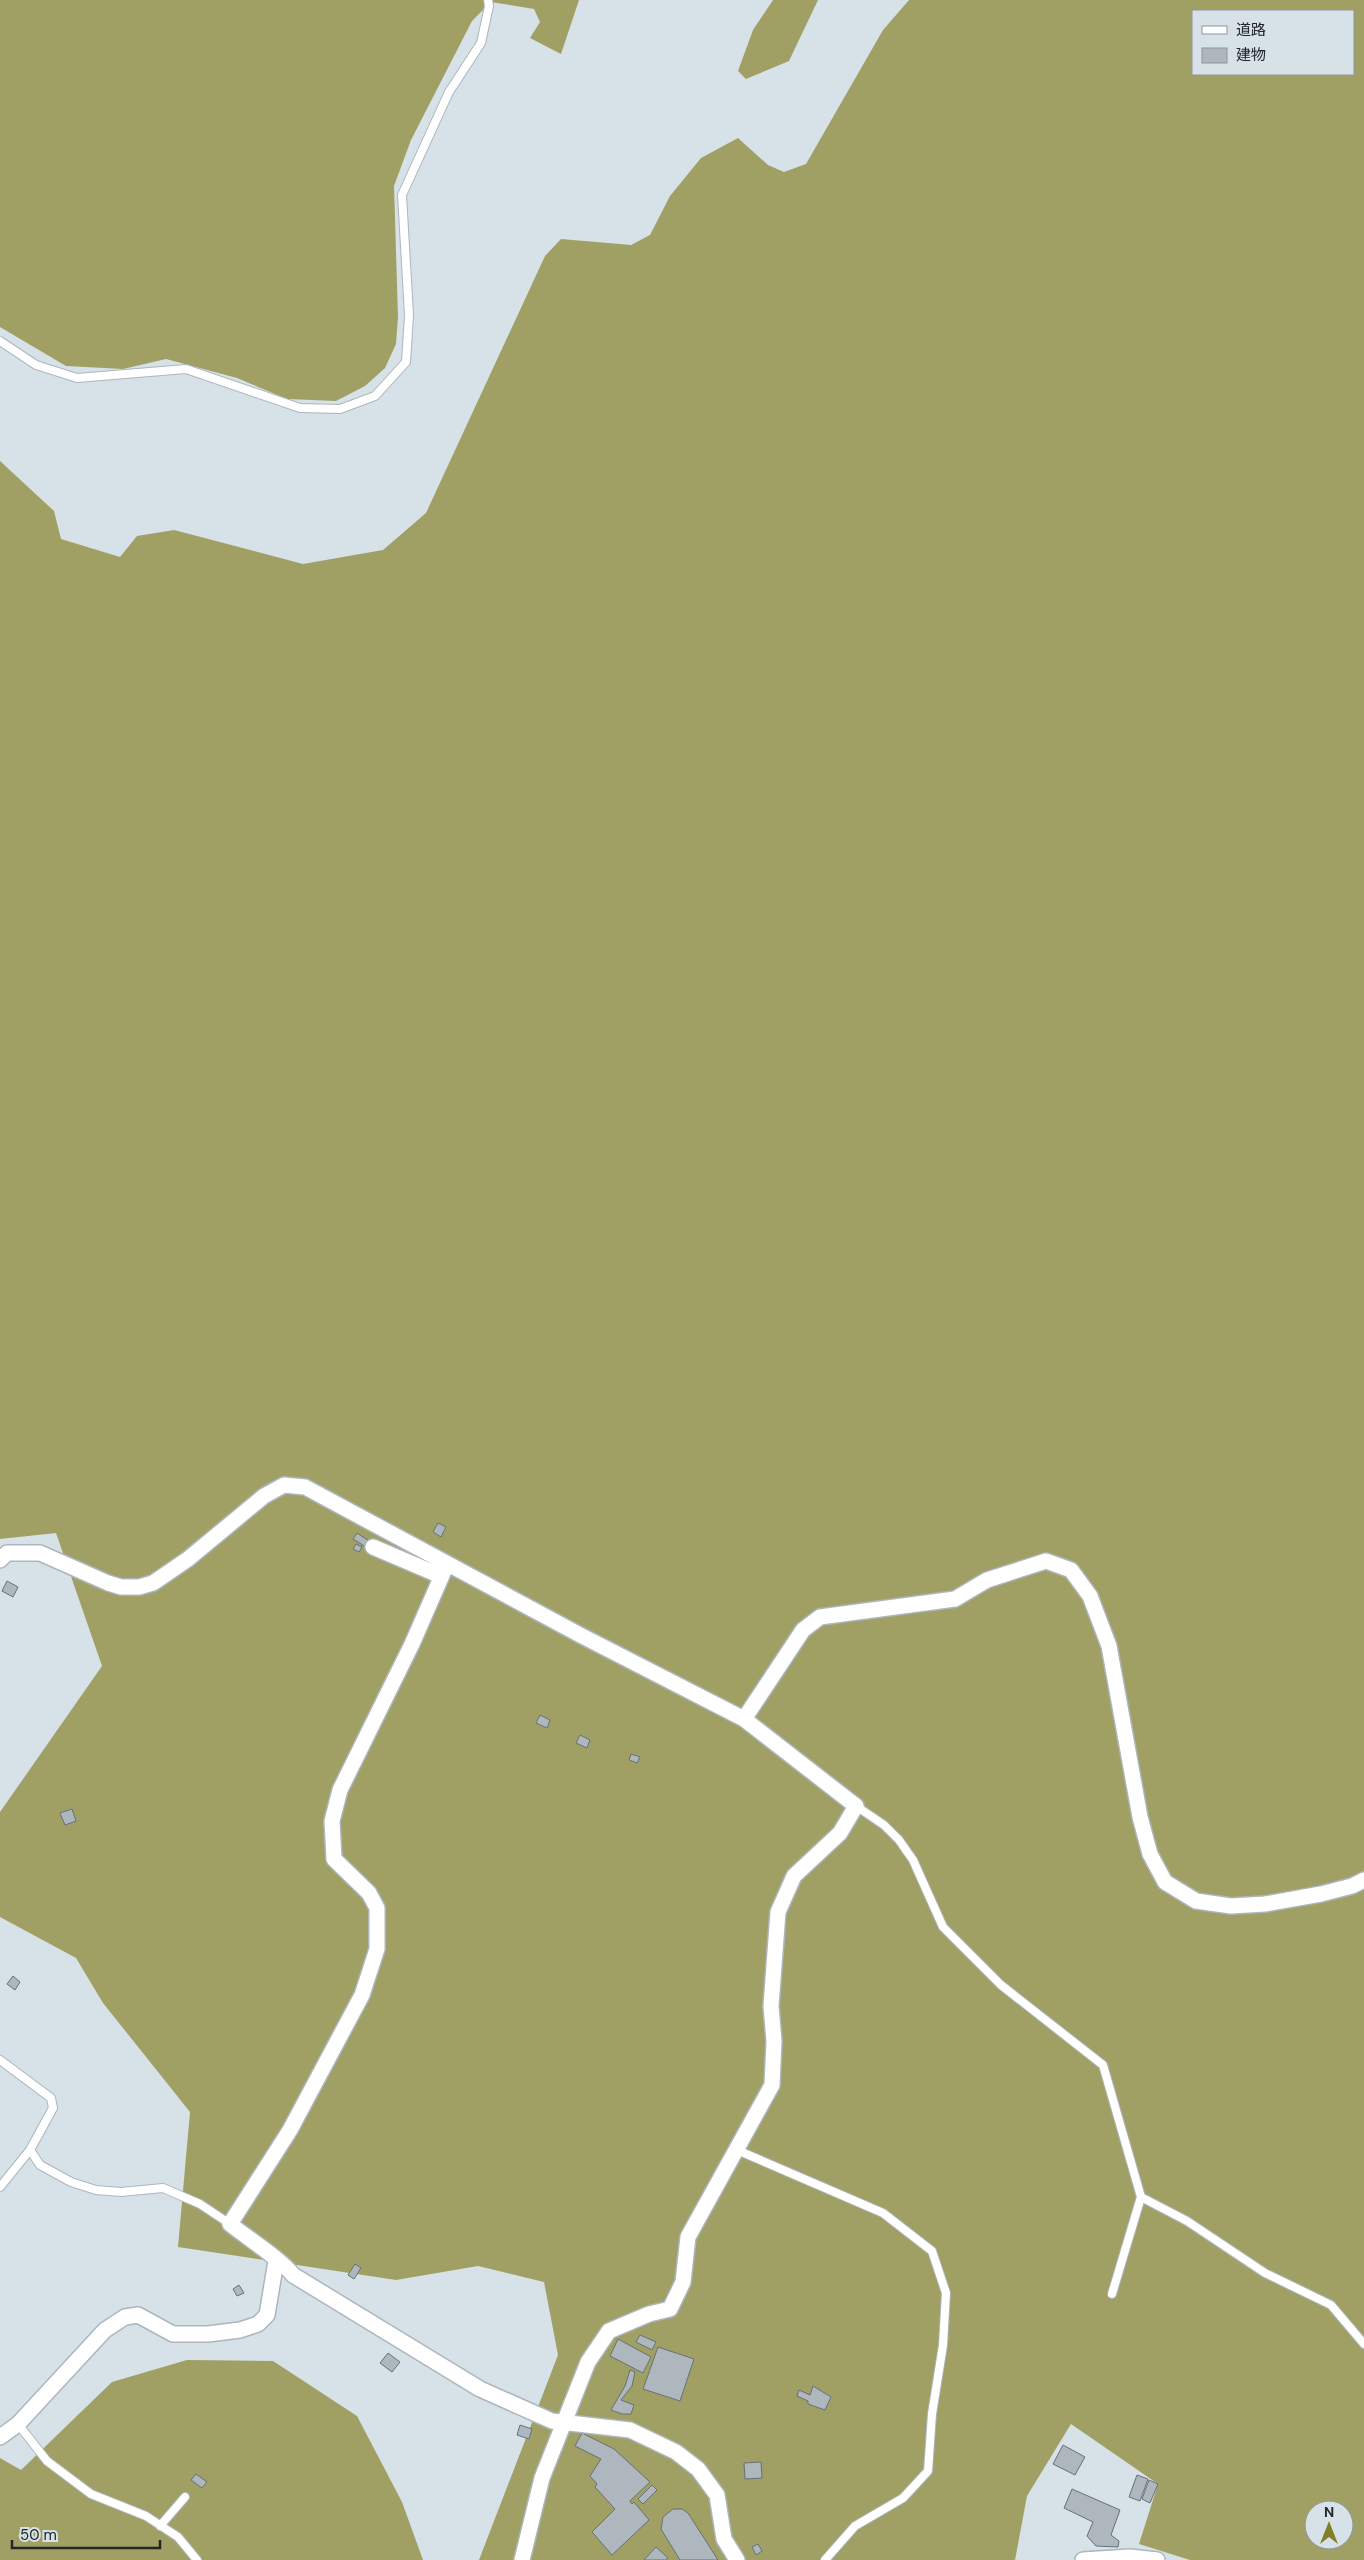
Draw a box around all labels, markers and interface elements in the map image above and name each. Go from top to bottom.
legend [1192,10,1354,75]
text: 道路 [1236,20,1266,40]
text: 建物 [1236,45,1266,65]
north arrow [1304,2500,1354,2550]
text: N [1324,2503,1334,2521]
scale bar [12,2518,160,2550]
text: 50 m [20,2525,57,2545]

